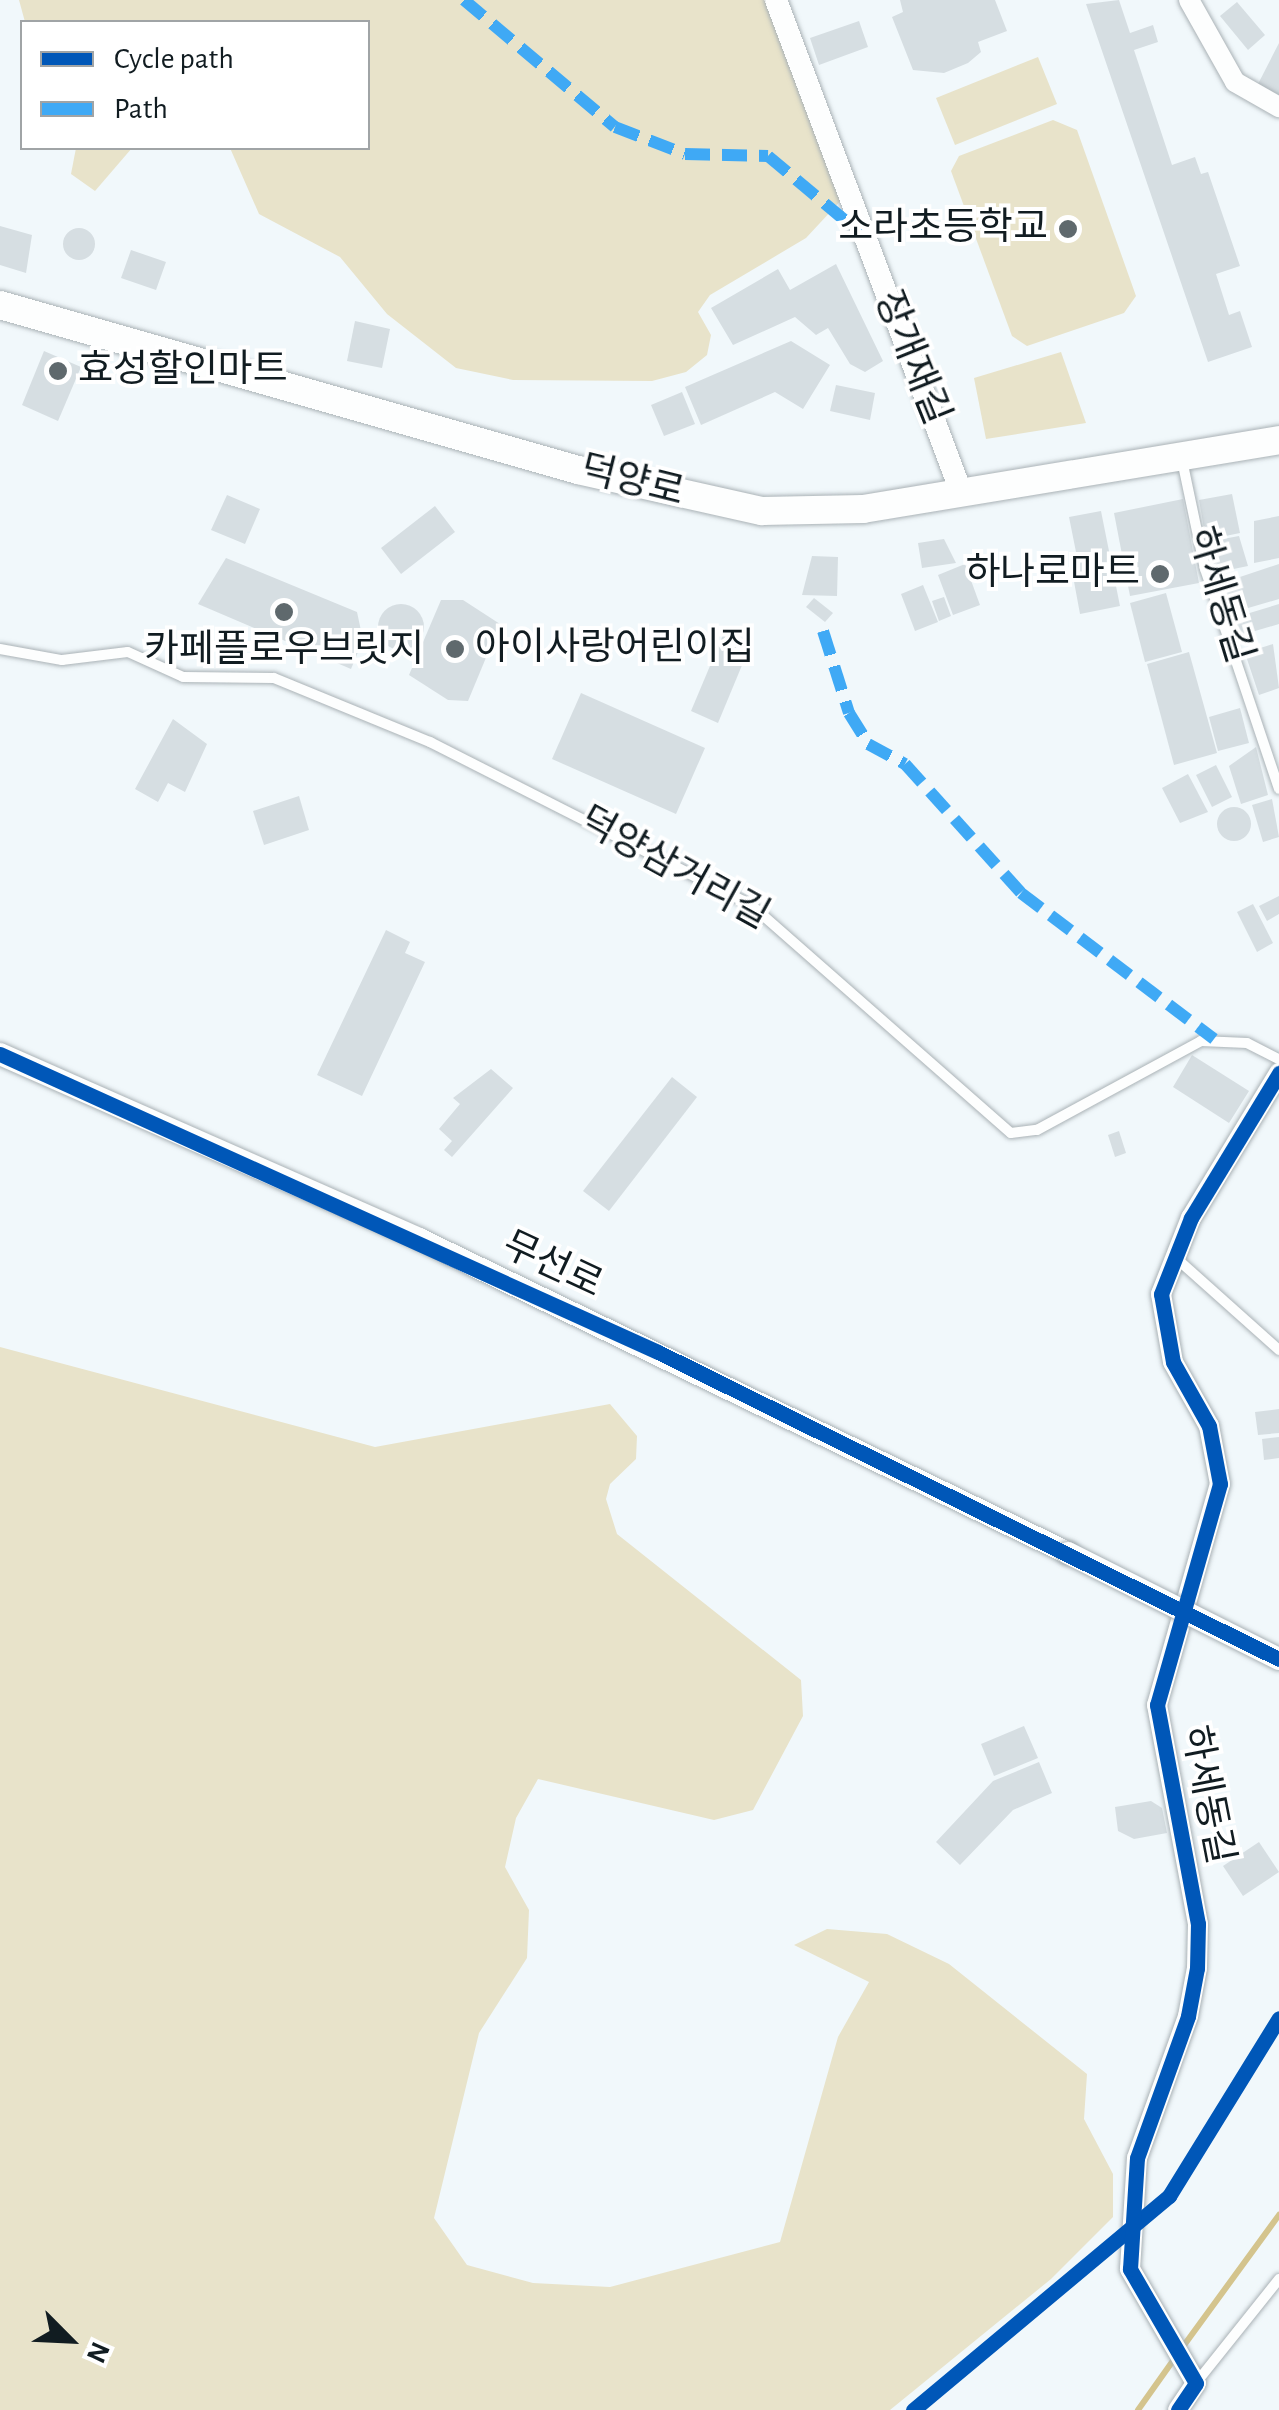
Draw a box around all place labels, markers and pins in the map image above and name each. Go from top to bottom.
place label: 소라초등학교 [838,206,1048,252]
marker: 소라초등학교 [1057,218,1079,240]
place label: 효성할인마트 [78,348,288,394]
marker: 효성할인마트 [47,360,69,382]
place label: 하나로마트 [965,551,1140,597]
marker: 하나로마트 [1149,563,1171,585]
marker: 카페플로우브릿지 [273,601,295,623]
place label: 아이사랑어린이집 [475,626,755,672]
place label: 카페플로우브릿지 [144,628,424,674]
marker: 아이사랑어린이집 [444,638,466,660]

